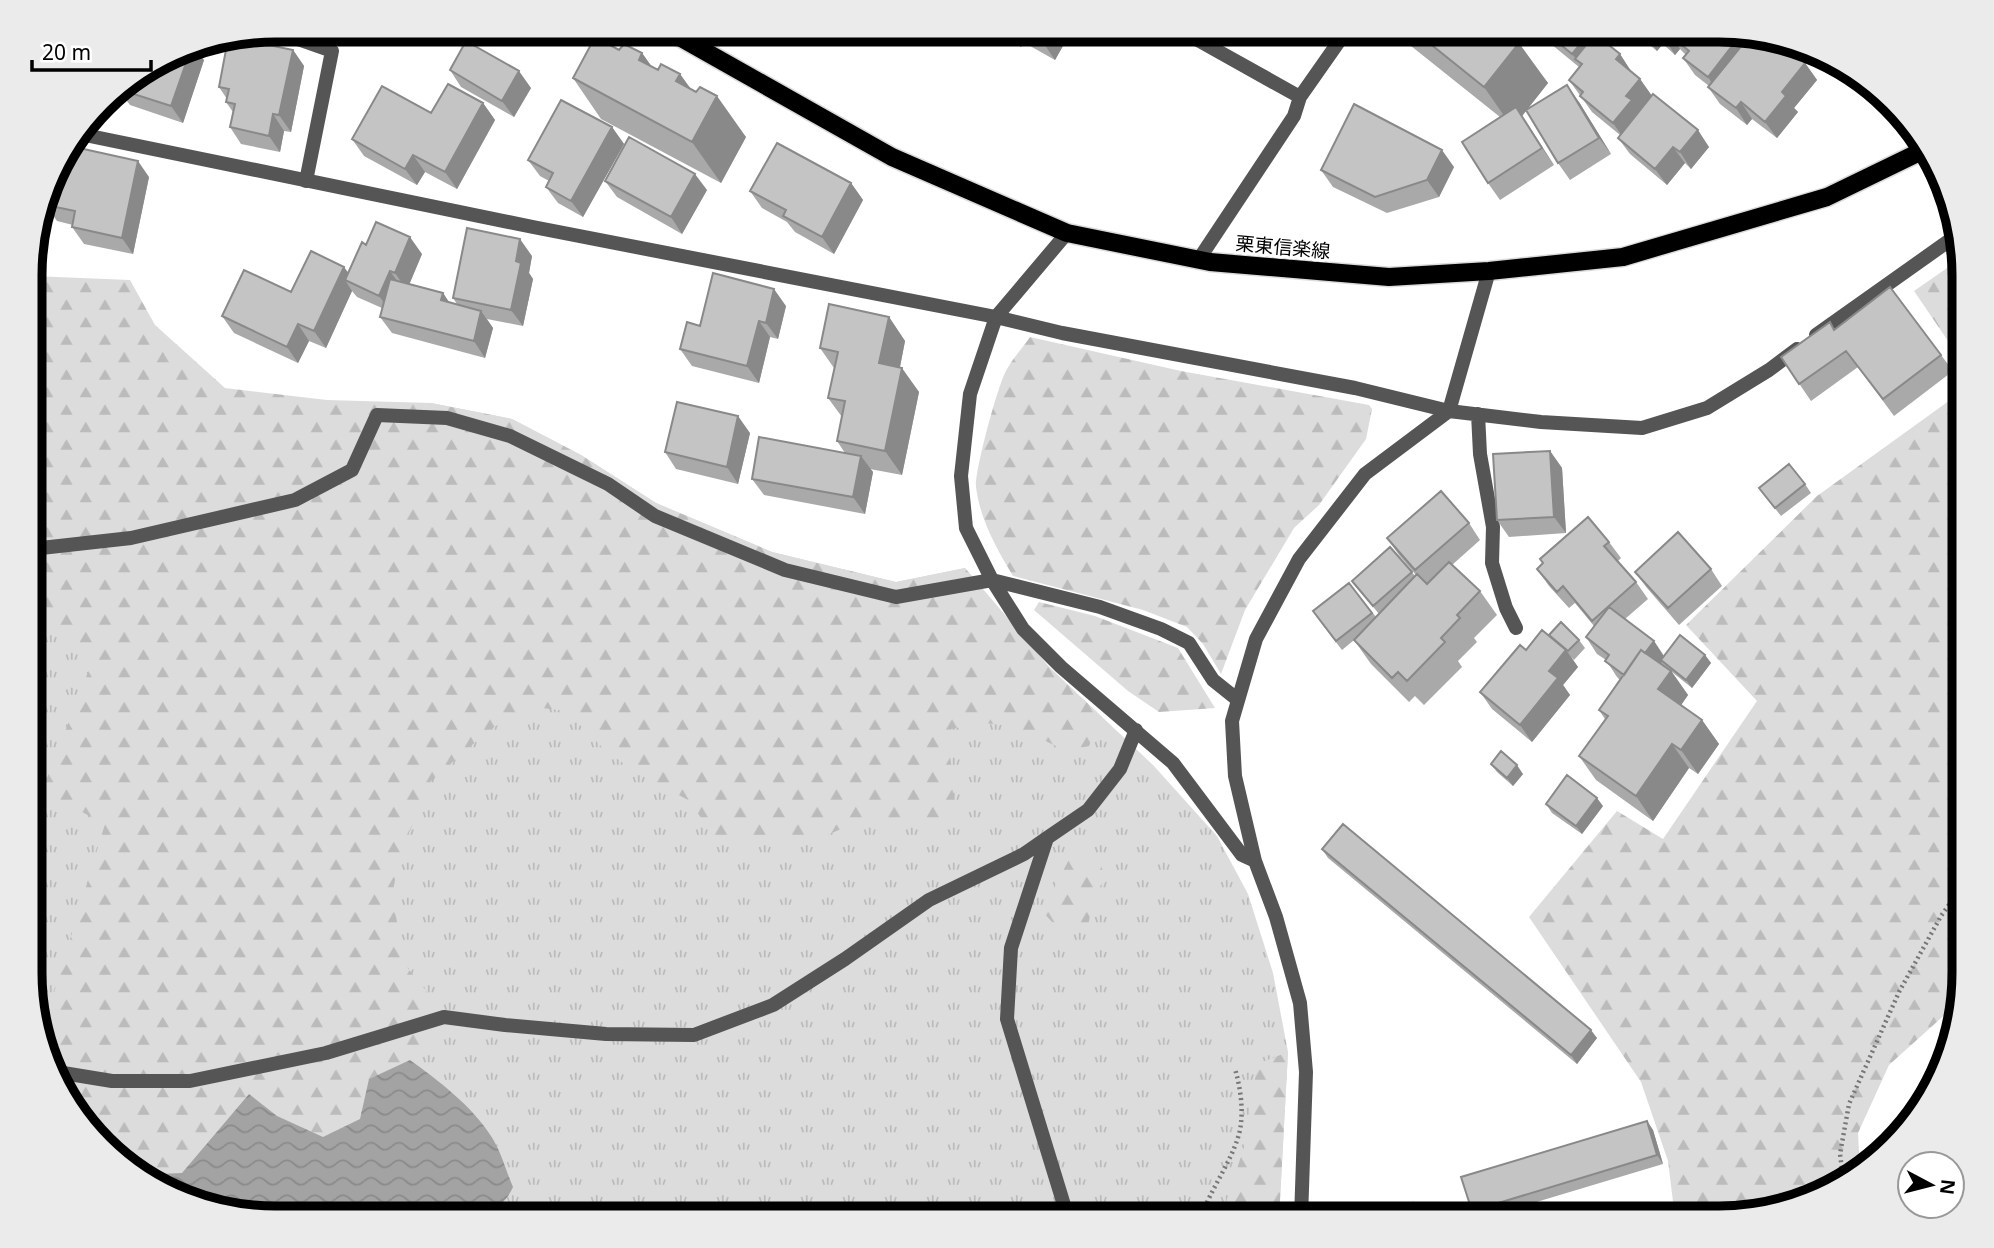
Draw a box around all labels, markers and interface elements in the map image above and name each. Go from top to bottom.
scale bar [32,28,150,72]
text: 20 m [42,38,91,66]
street label: 栗東信楽線 [1235,230,1331,264]
north arrow [1896,1150,1966,1220]
text: N [1934,1178,1962,1196]

